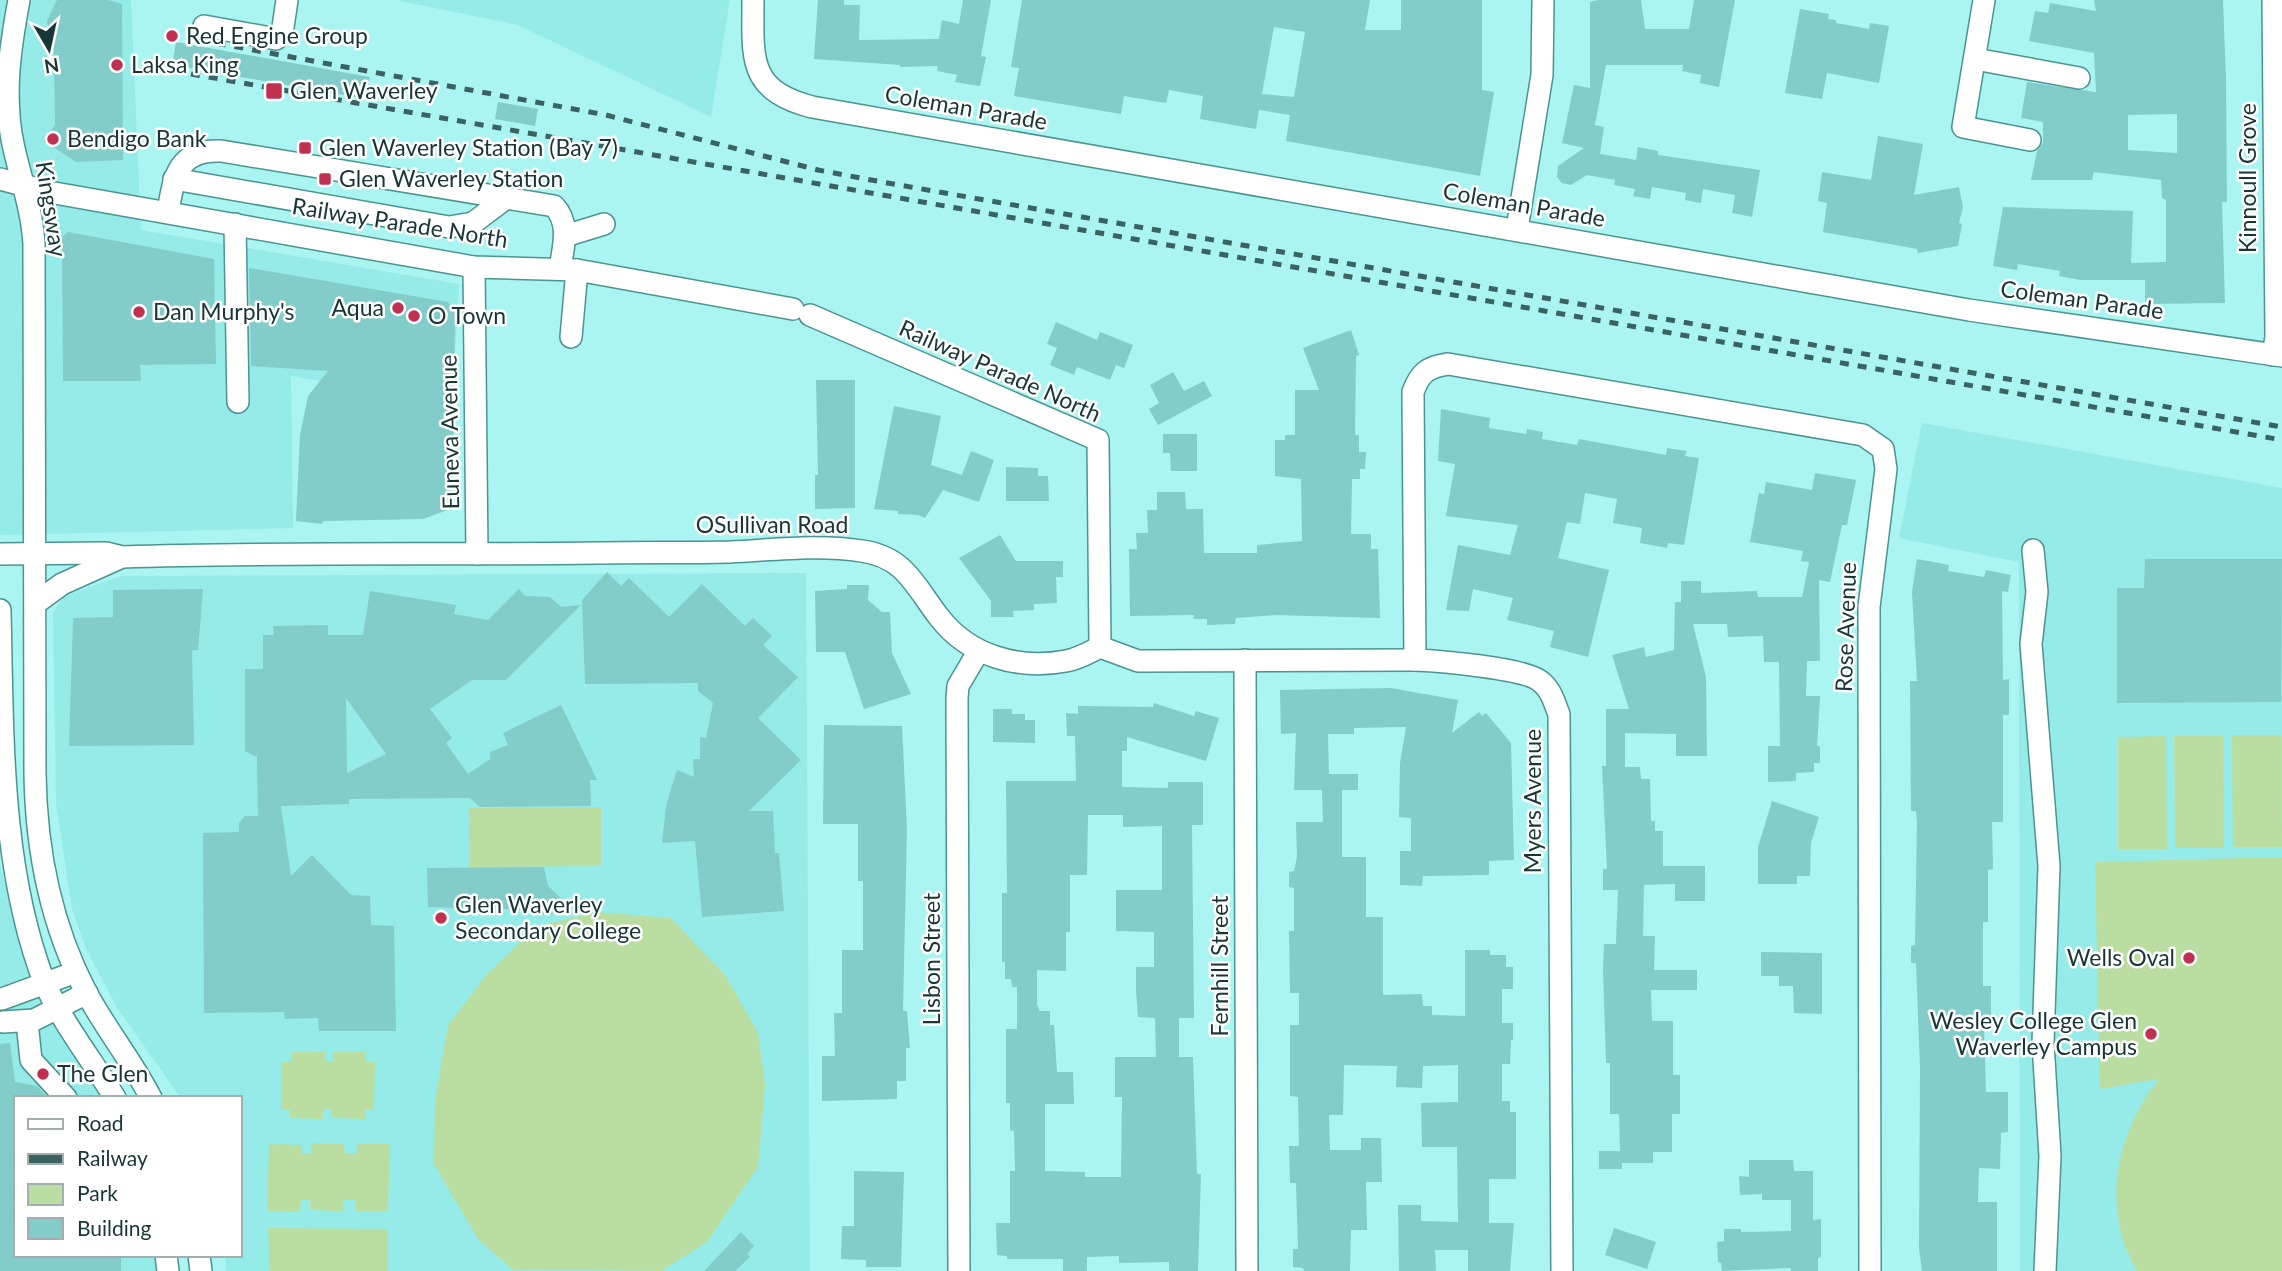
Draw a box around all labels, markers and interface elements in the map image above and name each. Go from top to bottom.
north arrow [14,14,84,84]
place label: Red Engine Group [186,21,368,49]
marker: Red Engine Group [164,28,180,44]
place label: Laksa King [131,50,239,78]
text: N [43,54,61,79]
marker: Laksa King [109,57,125,73]
place label: Glen Waverley [290,76,438,104]
street label: Coleman Parade [883,79,1050,135]
marker: Glen Waverley [264,81,284,101]
street label: Kinnoull Grove [2233,103,2261,253]
place label: Bendigo Bank [67,124,207,152]
marker: Bendigo Bank [45,131,61,147]
place label: Glen Waverley Station (Bay 7) [319,133,618,161]
marker: Glen Waverley Station (Bay 7) [297,140,313,156]
street label: Kingsway [31,159,73,259]
place label: Glen Waverley Station [339,164,563,192]
marker: Glen Waverley Station [317,171,333,187]
street label: Coleman Parade [1441,176,1608,232]
street label: Railway Parade North [290,191,510,253]
street label: Coleman Parade [1999,274,2165,324]
place label: Aqua [332,293,384,321]
place label: Dan Murphy's [153,297,294,325]
marker: Aqua [390,300,406,316]
place label: O Town [428,301,506,329]
marker: Dan Murphy's [131,304,147,320]
marker: O Town [406,308,422,324]
street label: Railway Parade North [895,313,1106,427]
street label: Euneva Avenue [434,354,464,510]
street label: OSullivan Road [696,510,848,538]
street label: Rose Avenue [1829,561,1861,692]
street label: Myers Avenue [1518,729,1546,873]
place label: Glen Waverley Secondary College [455,890,641,944]
street label: Lisbon Street [917,892,945,1025]
street label: Fernhill Street [1205,895,1233,1037]
marker: Glen Waverley Secondary College [433,910,449,926]
place label: Wells Oval [2067,943,2175,971]
marker: Wells Oval [2181,950,2197,966]
place label: Wesley College Glen Waverley Campus [1930,1006,2137,1060]
marker: Wesley College Glen Waverley Campus [2143,1026,2159,1042]
place label: The Glen [57,1059,148,1087]
marker: The Glen [35,1066,51,1082]
legend [14,1096,242,1257]
text: Road [77,1110,124,1135]
text: Railway [77,1145,148,1170]
text: Park [77,1180,118,1205]
text: Building [77,1215,152,1240]

